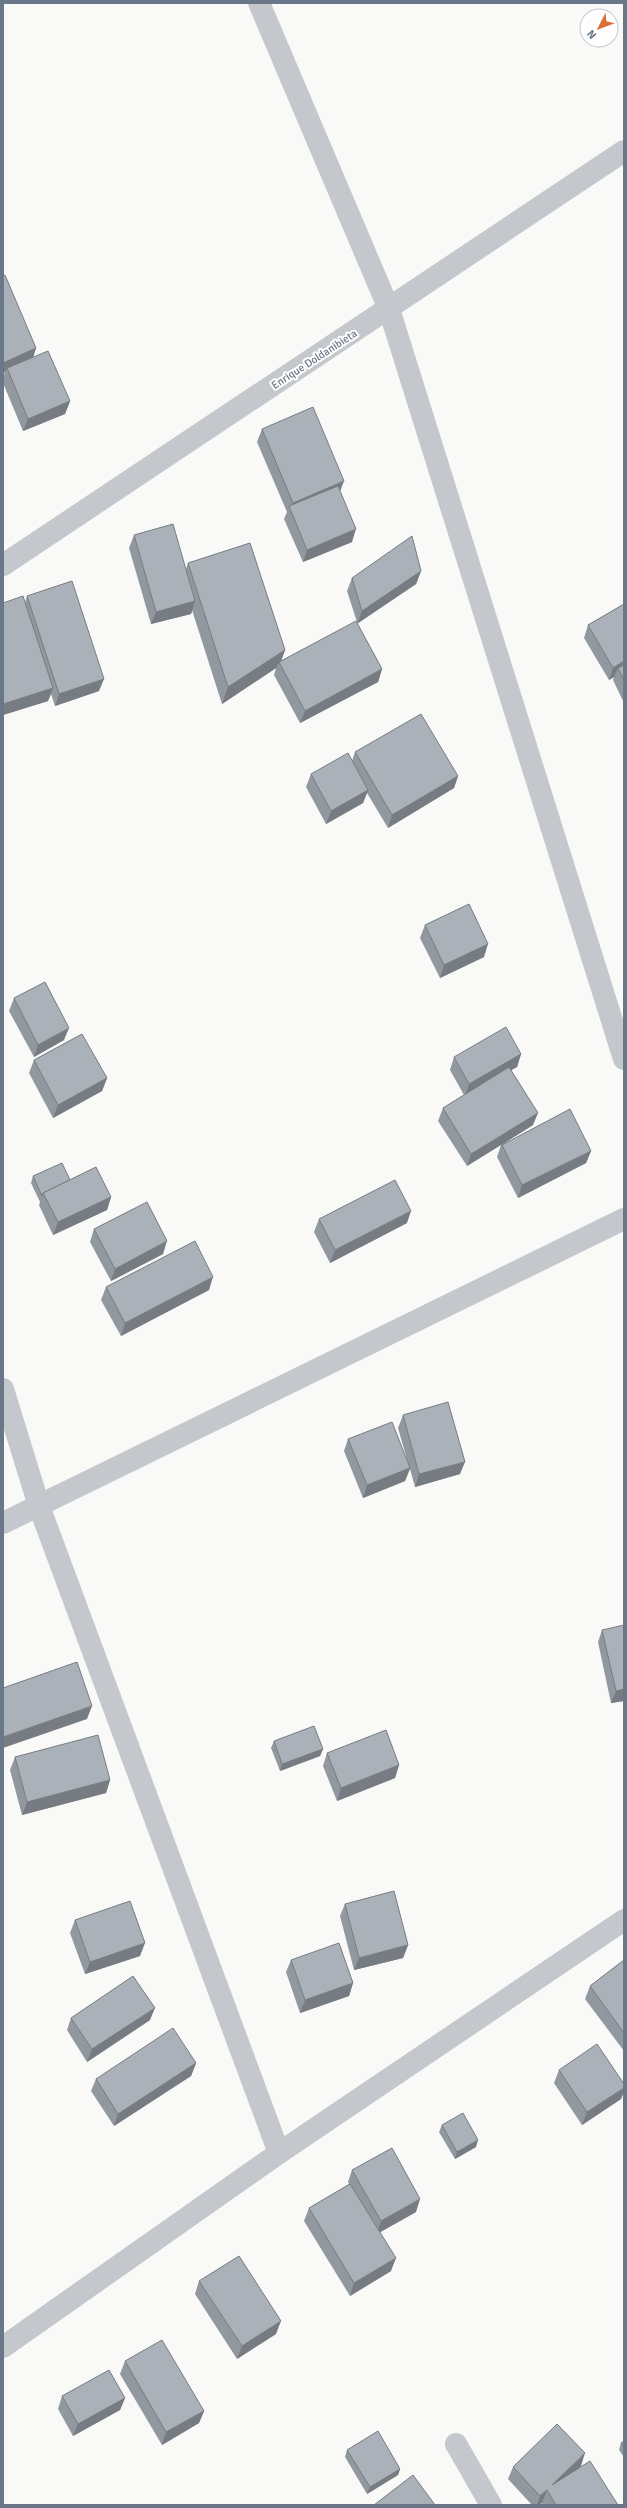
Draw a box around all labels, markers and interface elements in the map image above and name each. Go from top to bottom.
north arrow [579,8,619,48]
text: N [585,27,599,42]
street label: Enrique Doldanibieta [269,327,360,392]

